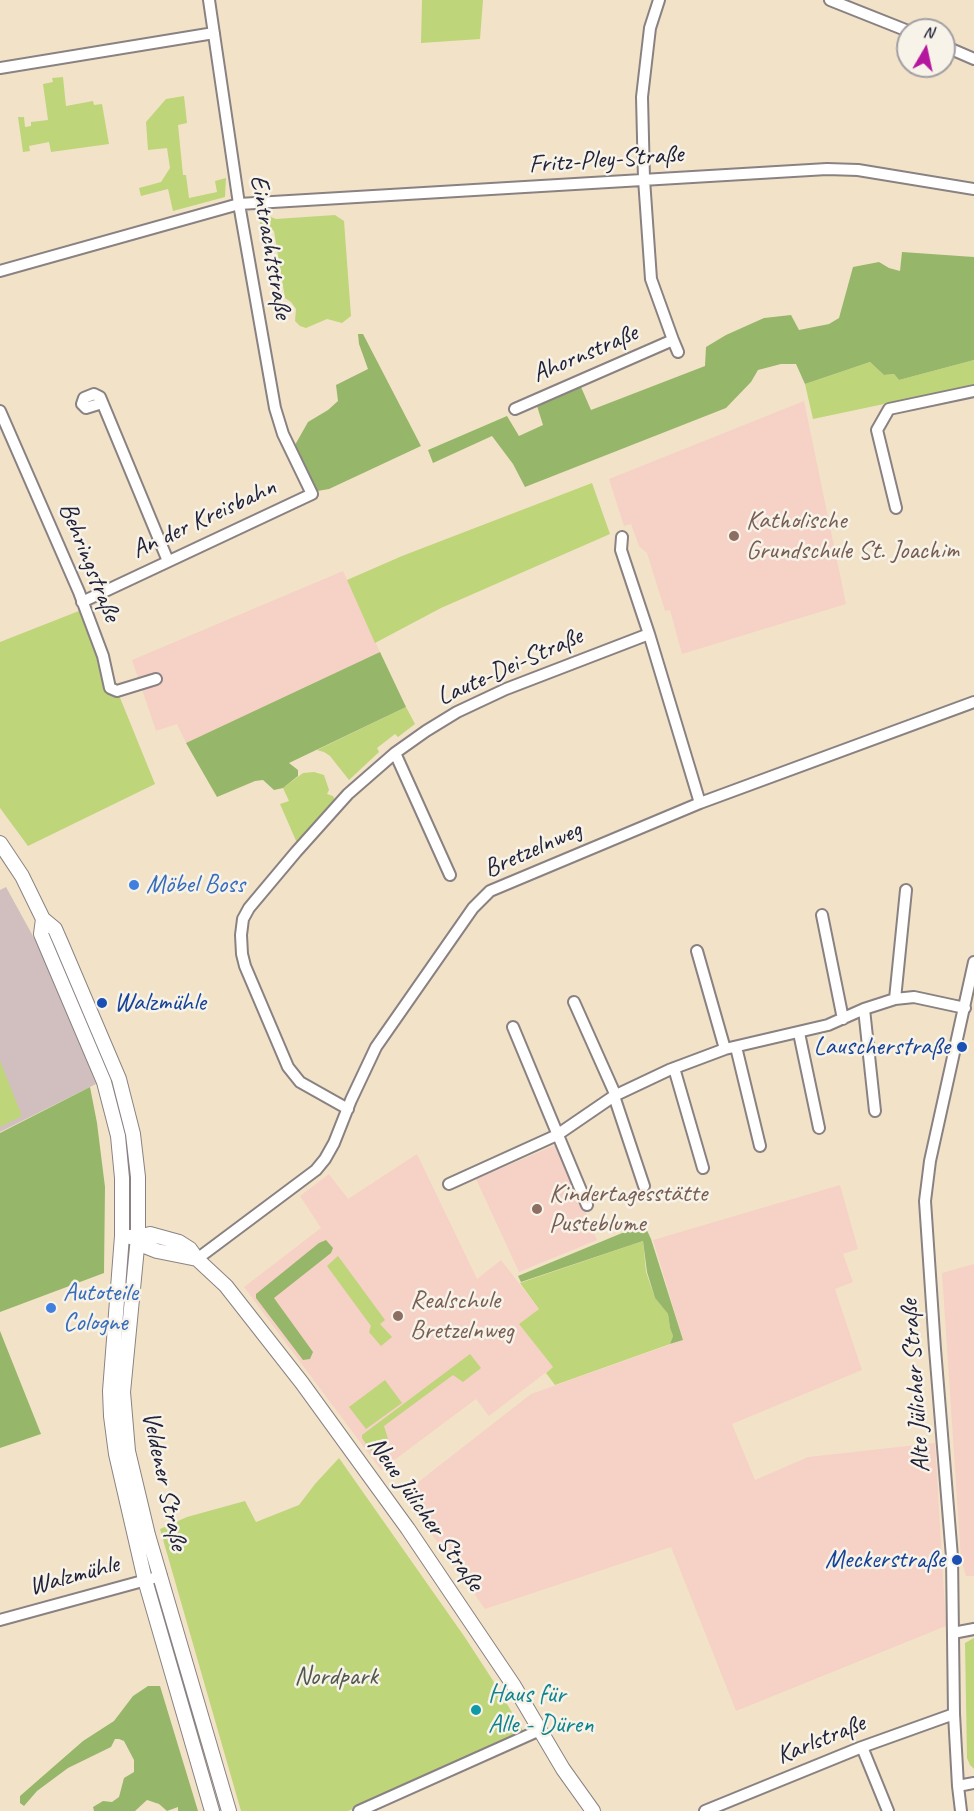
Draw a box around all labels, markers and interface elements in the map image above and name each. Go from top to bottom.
north arrow [896,18,956,78]
text: N [922,22,935,43]
street label: Fritz-Pley-Straße [528,139,684,181]
street label: Eintrachtstraße [242,173,298,321]
street label: Ahornstraße [528,318,642,390]
street label: An der Kreisbahn [127,472,281,566]
street label: Behringstraße [51,498,127,626]
place label: Katholische Grundschule St. Joachim [746,505,959,566]
marker: Katholische Grundschule St. Joachim [727,529,741,543]
street label: Laute-Dei-Straße [432,621,588,713]
street label: Bretzelnweg [479,815,587,885]
place label: Möbel Boss [146,869,245,901]
marker: Möbel Boss [127,878,141,892]
place label: Walzmühle [114,987,206,1019]
marker: Walzmühle [95,996,109,1010]
place label: Lauscherstraße [813,1031,950,1063]
marker: Lauscherstraße [955,1040,969,1054]
place label: Kindertagesstätte Pusteblume [549,1178,707,1240]
marker: Kindertagesstätte Pusteblume [530,1202,544,1216]
place label: Autoteile Cologne [63,1277,138,1338]
place label: Realschule Bretzelnweg [410,1285,514,1346]
street label: Alte Jülicher Straße [894,1298,938,1474]
marker: Autoteile Cologne [44,1301,58,1315]
marker: Realschule Bretzelnweg [391,1309,405,1323]
street label: Veldener Straße [134,1409,194,1553]
street label: Neue Jülicher Straße [360,1431,490,1597]
place label: Meckerstraße [825,1544,945,1576]
street label: Walzmühle [26,1549,122,1603]
marker: Meckerstraße [950,1553,964,1567]
park label: Nordpark [294,1661,378,1693]
place label: Haus für Alle - Düren [488,1679,594,1740]
marker: Haus für Alle - Düren [469,1703,483,1717]
street label: Karlstraße [772,1708,870,1772]

